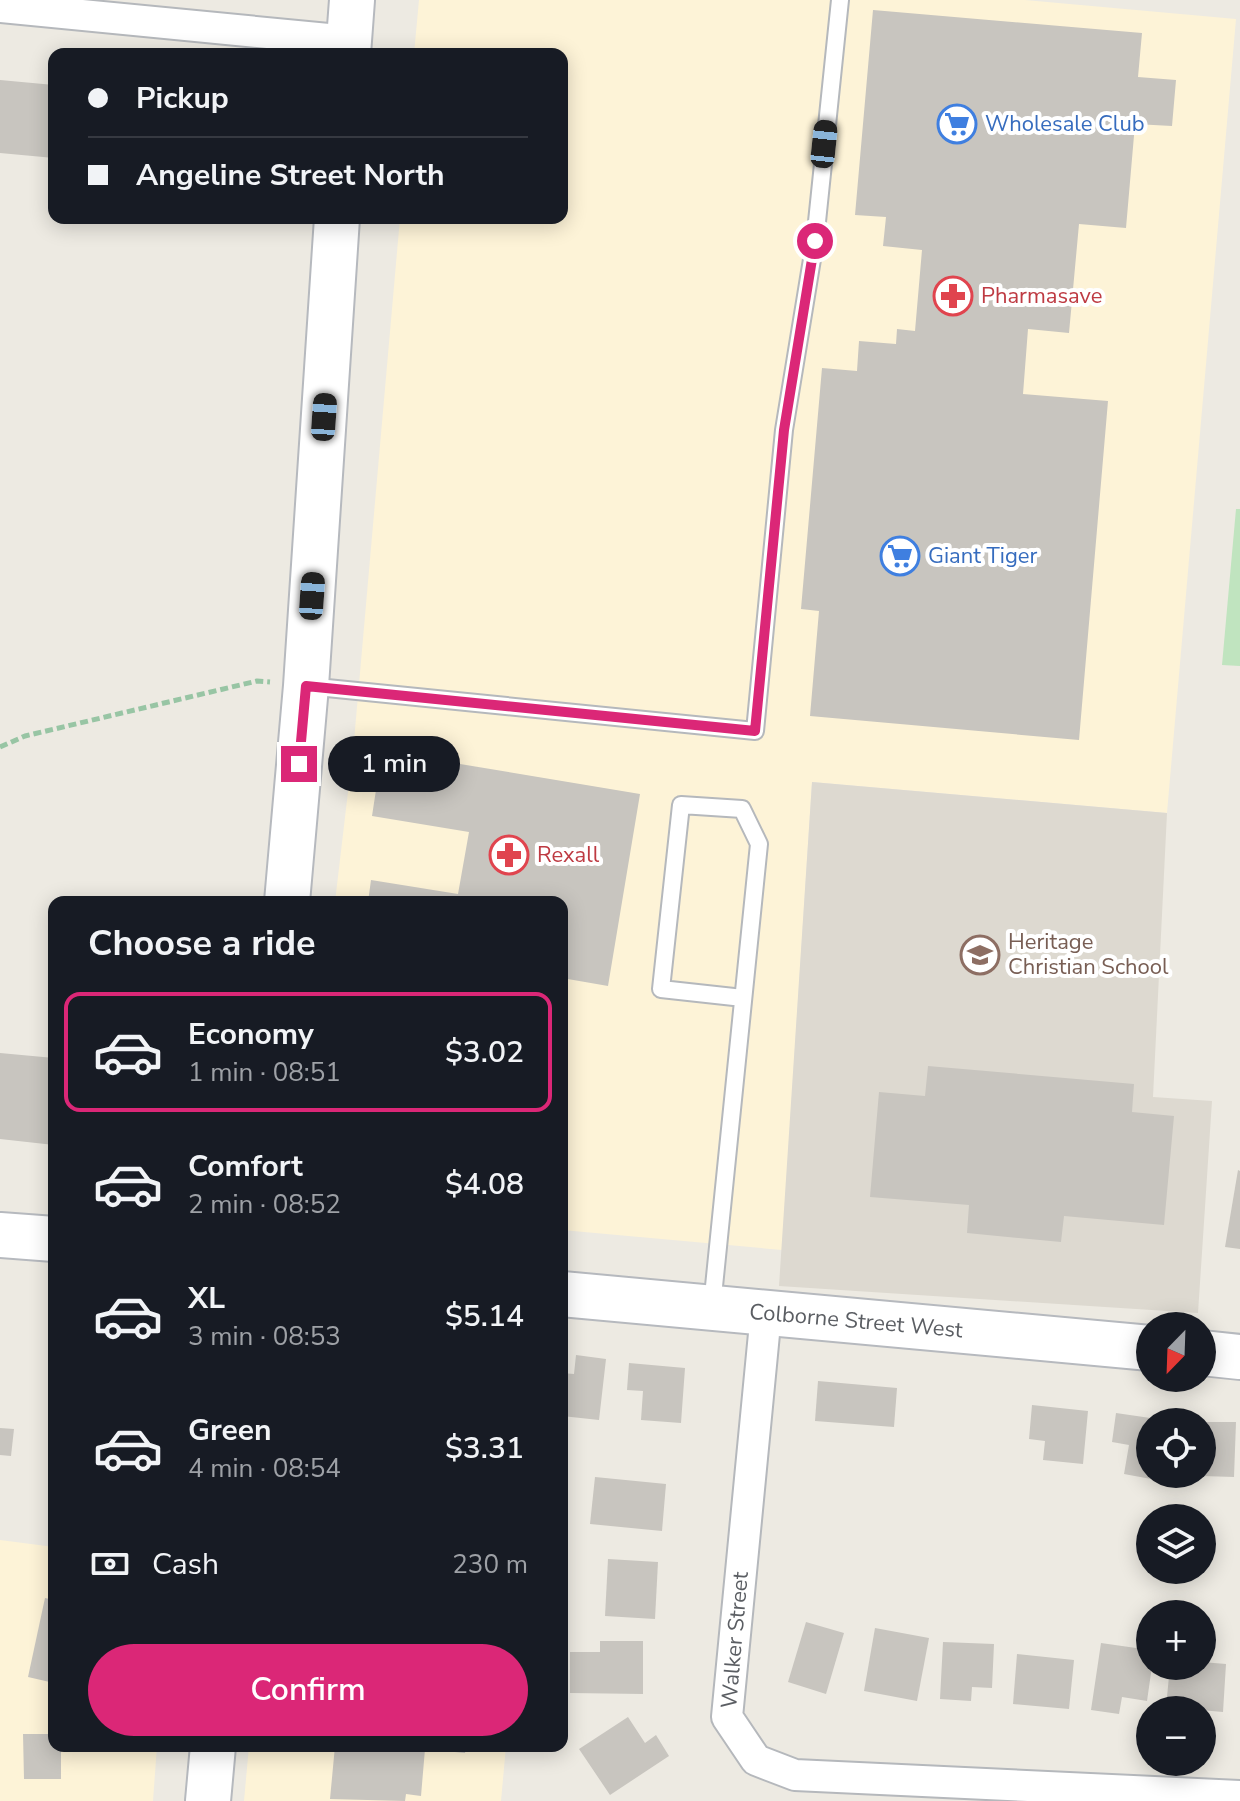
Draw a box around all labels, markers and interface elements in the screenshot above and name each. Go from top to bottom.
text: Pickup [136,78,229,119]
supermarket icon: Wholesale Club [936,103,978,145]
place label: Wholesale Club [985,109,1145,139]
car [810,119,838,169]
text: Angeline Street North [136,155,445,196]
route start [797,223,833,259]
pharmacy icon: Pharmasave [932,275,974,317]
place label: Pharmasave [981,281,1102,311]
car [310,392,338,442]
supermarket icon: Giant Tiger [879,535,921,577]
place label: Giant Tiger [928,541,1038,571]
car [298,571,326,621]
callout: 1 min [327,736,459,792]
route end [281,746,317,782]
text: 1 min [361,746,427,781]
pharmacy icon: Rexall [488,834,530,876]
place label: Rexall [537,840,600,870]
text: Choose a ride [88,919,316,968]
place label: Heritage Christian School [1008,927,1169,982]
school or university icon: Heritage Christian School [959,934,1001,976]
text: Economy [188,1014,314,1055]
icon: car [92,1016,164,1088]
text: $3.02 [445,1032,524,1073]
text: 1 min · 08:51 [188,1055,341,1090]
text: Comfort [188,1146,303,1187]
icon: car [92,1148,164,1220]
text: $4.08 [445,1164,524,1205]
text: 2 min · 08:52 [188,1187,341,1222]
text: XL [188,1278,225,1319]
icon: car [92,1280,164,1352]
text: $5.14 [445,1296,524,1337]
street label: Colborne Street West [748,1297,964,1345]
north arrow [1136,1312,1216,1392]
map controls [1136,1312,1216,1776]
text: 3 min · 08:53 [188,1319,341,1354]
button: locate [1136,1408,1216,1488]
text: Green [188,1410,272,1451]
icon: car [92,1412,164,1484]
text: $3.31 [445,1428,524,1469]
text: 4 min · 08:54 [188,1451,341,1486]
button: layers [1136,1504,1216,1584]
icon: cash [88,1542,132,1586]
text: Cash [152,1544,219,1585]
text: 230 m [452,1547,528,1582]
street label: Walker Street [714,1570,756,1710]
button: + [1136,1600,1216,1680]
button: Confirm [88,1644,528,1736]
button: − [1136,1696,1216,1776]

